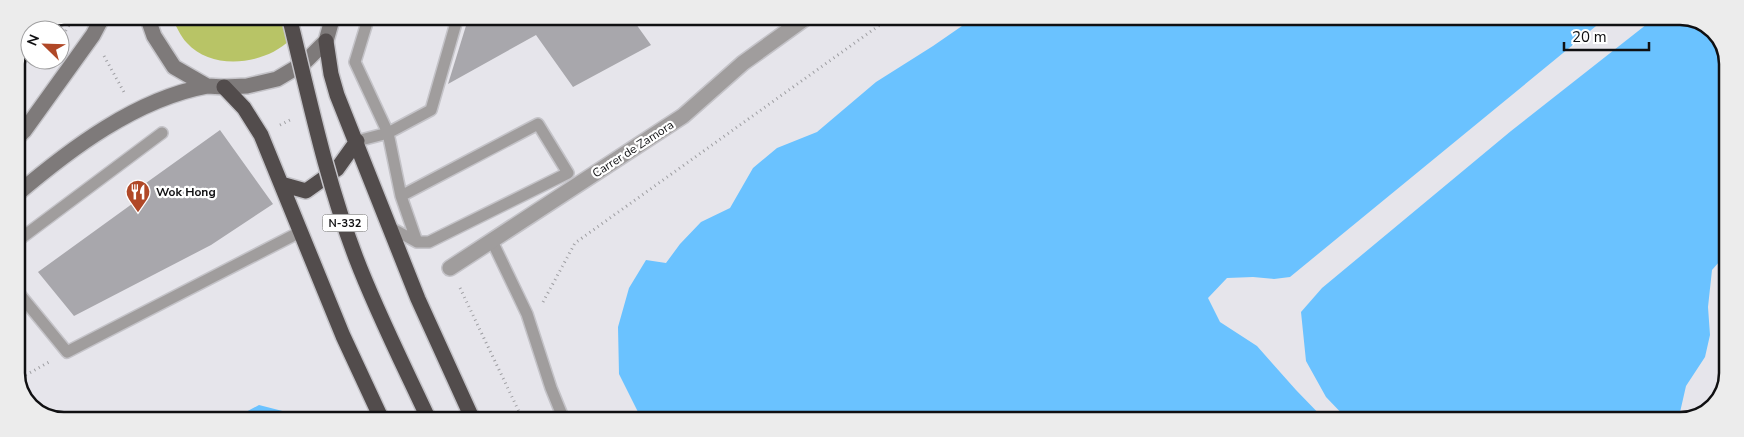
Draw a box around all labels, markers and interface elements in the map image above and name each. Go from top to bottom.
north arrow [20,20,70,70]
scale bar [1564,20,1649,52]
text: 20 m [1572,27,1607,47]
text: N [23,32,44,49]
street label: Carrer de Zamora [589,117,677,181]
restaurant icon: Wok Hong [125,179,151,213]
place label: Wok Hong [156,184,216,200]
road number: N-332 [322,214,368,232]

